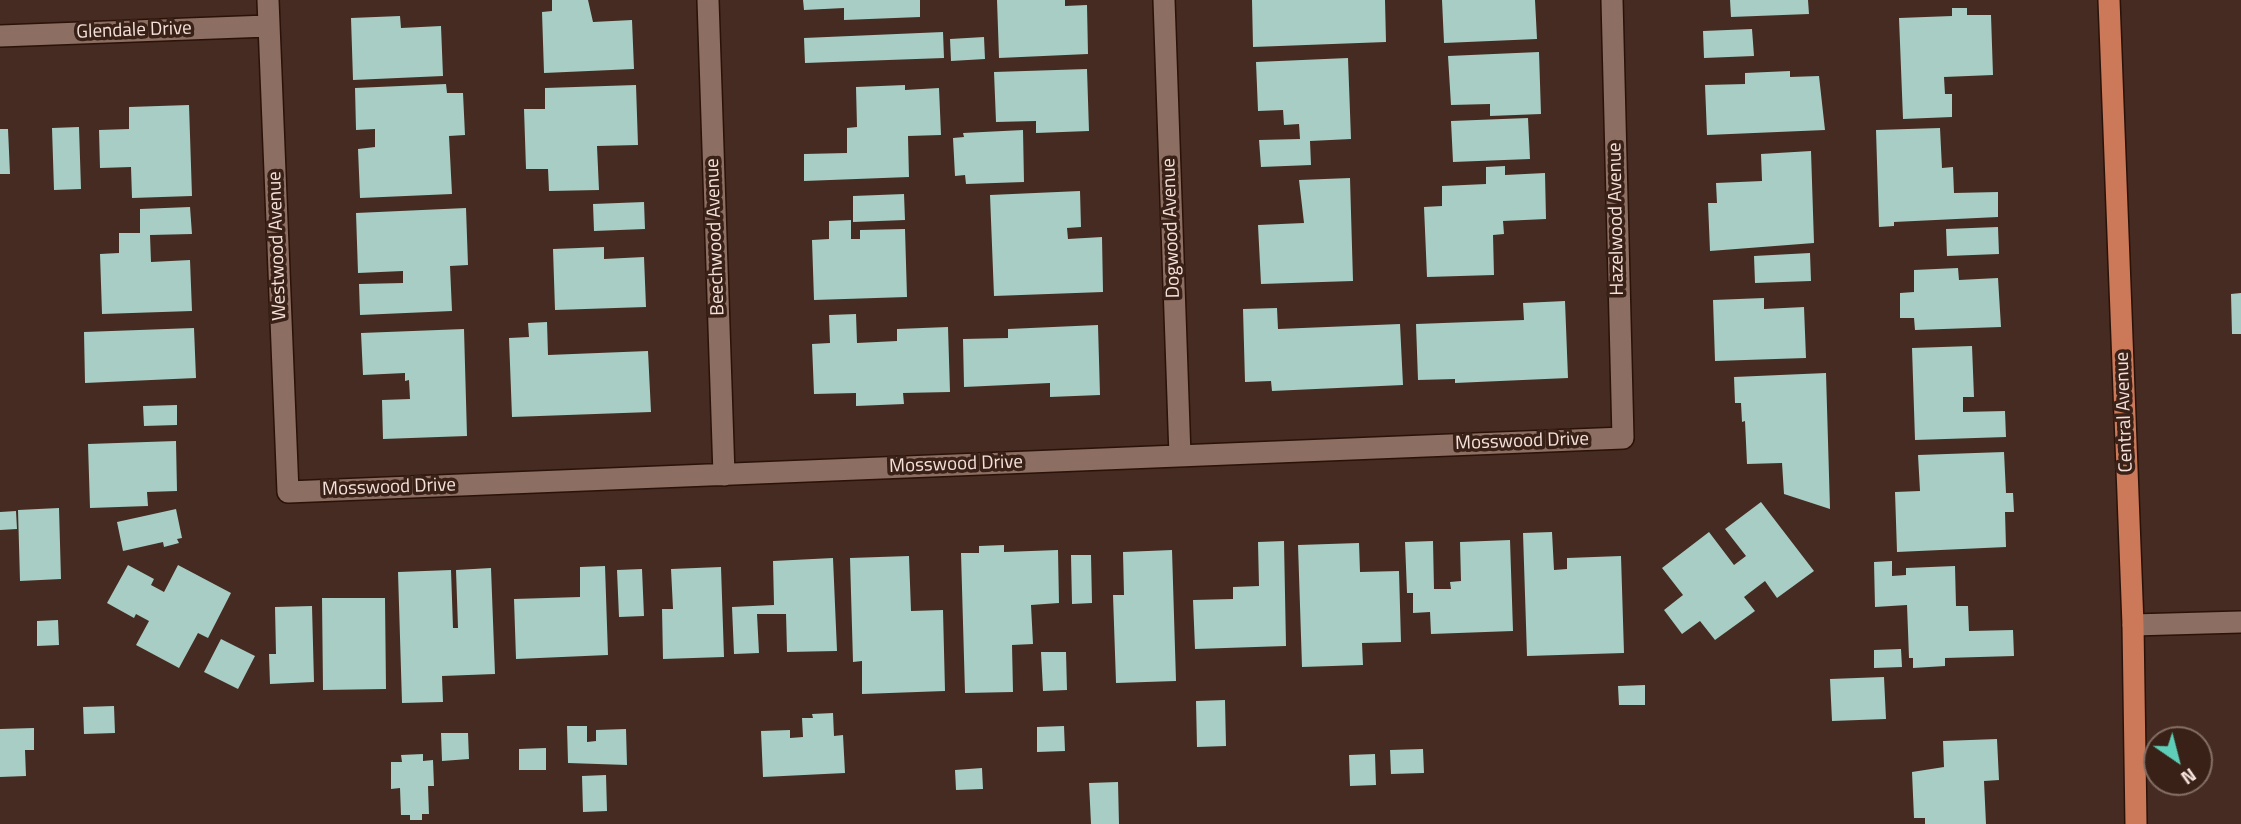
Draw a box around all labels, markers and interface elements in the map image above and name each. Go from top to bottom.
street label: Glendale Drive [76,18,192,44]
street label: Hazelwood Avenue [1604,142,1630,296]
street label: Beechwood Avenue [702,158,730,316]
street label: Dogwood Avenue [1158,158,1186,298]
street label: Westwood Avenue [264,171,292,321]
street label: Central Avenue [2112,351,2138,473]
street label: Mosswood Drive [1455,428,1589,456]
street label: Mosswood Drive [889,451,1023,479]
street label: Mosswood Drive [322,474,456,502]
north arrow [2143,726,2213,796]
text: N [2175,761,2203,793]

